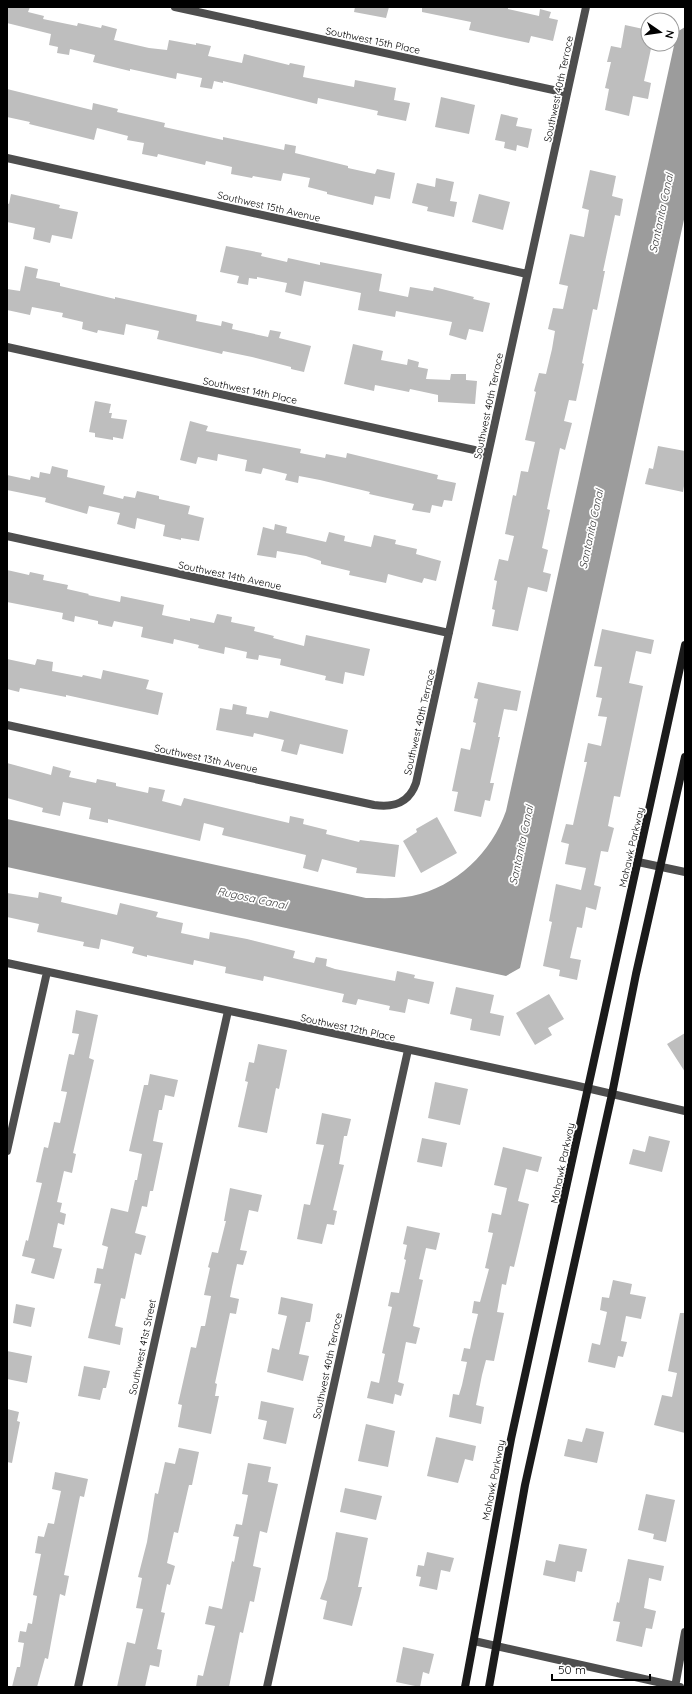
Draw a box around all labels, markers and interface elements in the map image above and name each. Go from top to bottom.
north arrow [640,12,680,52]
street label: Southwest 15th Place [324,24,422,57]
text: N [662,29,677,40]
street label: Southwest 40th Terrace [541,34,576,143]
water label: Santanita Canal [646,170,677,254]
street label: Southwest 15th Avenue [216,188,322,225]
street label: Southwest 40th Terrace [471,351,506,460]
street label: Southwest 14th Place [202,374,299,407]
water label: Santanita Canal [576,486,607,570]
street label: Southwest 14th Avenue [177,558,283,593]
street label: Southwest 40th Terrace [401,668,438,776]
street label: Southwest 13th Avenue [153,741,259,776]
water label: Santanita Canal [506,802,537,886]
street label: Mohawk Parkway [616,806,647,889]
water label: Rugosa Canal [216,884,290,913]
street label: Southwest 12th Place [299,1011,397,1044]
street label: Mohawk Parkway [548,1122,577,1205]
street label: Southwest 41st Street [126,1298,159,1396]
street label: Southwest 40th Terrace [310,1311,345,1420]
street label: Mohawk Parkway [479,1439,508,1522]
scale bar [552,1656,650,1682]
text: 50 m [558,1662,586,1677]

